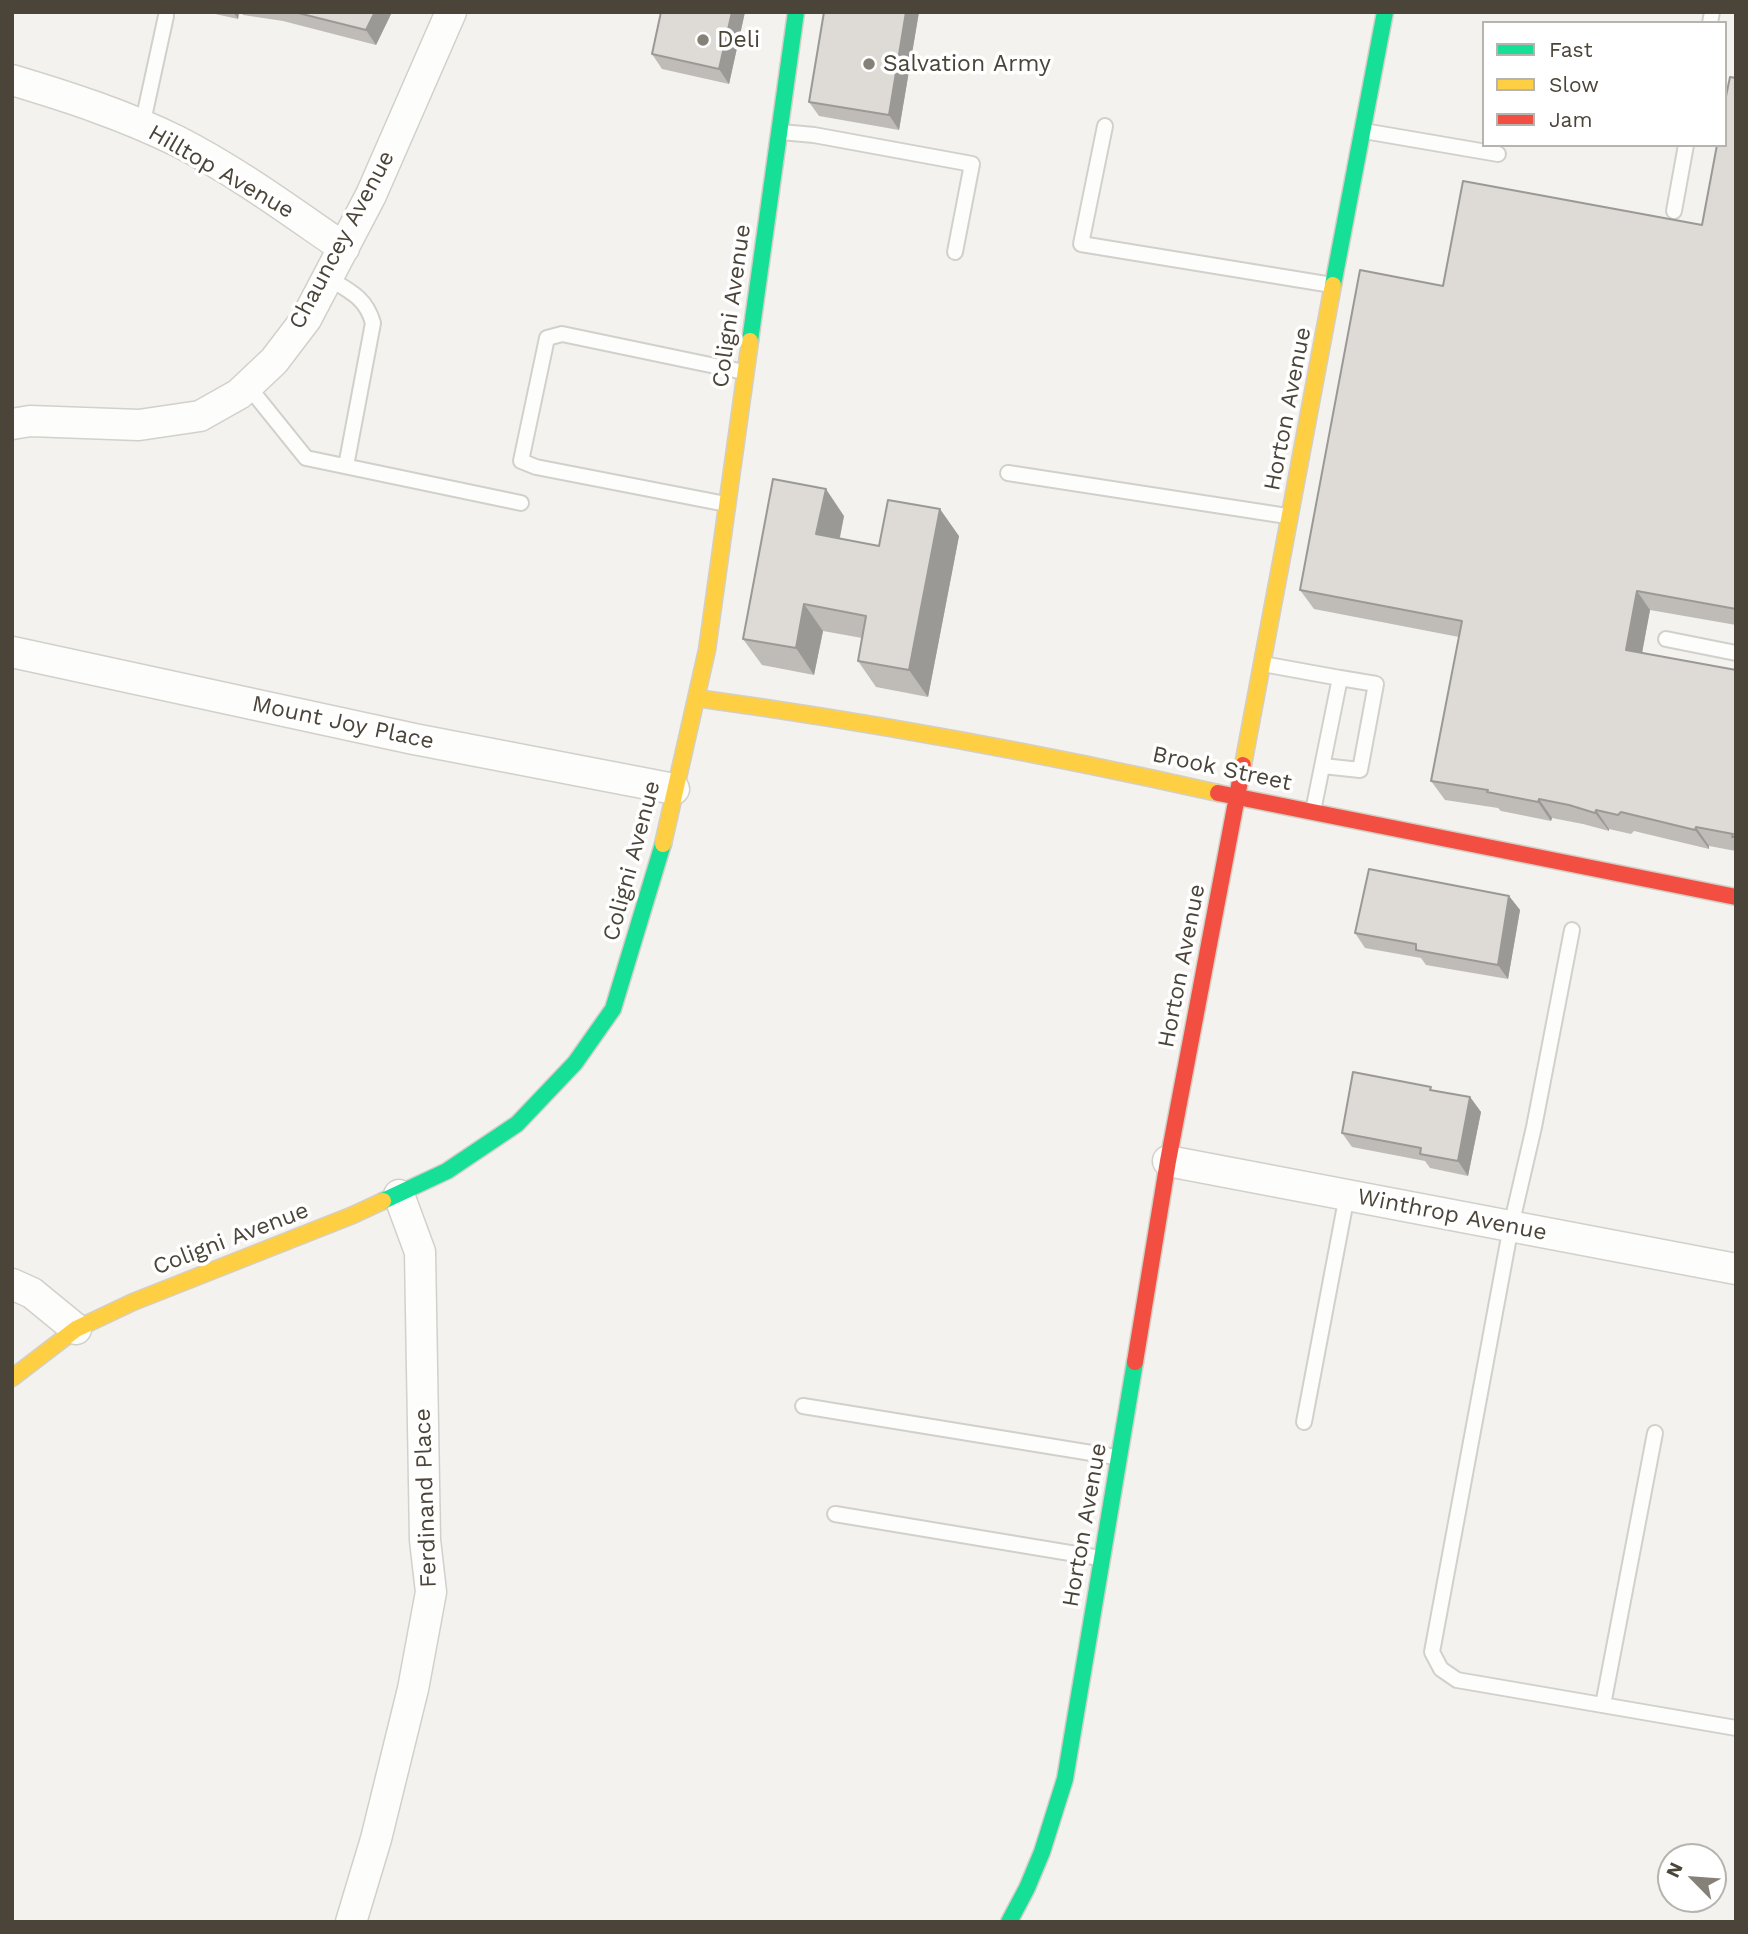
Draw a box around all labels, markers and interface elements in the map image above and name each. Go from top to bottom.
legend [1482,21,1727,147]
place label: Deli [717,26,760,54]
marker: Deli [695,32,711,48]
text: Fast [1549,37,1593,62]
place label: Salvation Army [883,50,1051,78]
marker: Salvation Army [861,56,877,72]
text: Slow [1549,72,1599,97]
text: Jam [1549,107,1592,132]
street label: Hilltop Avenue [143,119,299,225]
street label: Chauncey Avenue [283,146,401,334]
street label: Coligni Avenue [707,223,757,389]
street label: Horton Avenue [1259,325,1317,493]
street label: Mount Joy Place [250,690,436,756]
street label: Brook Street [1150,741,1294,797]
street label: Coligni Avenue [597,778,667,944]
street label: Horton Avenue [1153,882,1211,1050]
street label: Winthrop Avenue [1355,1183,1549,1247]
street label: Coligni Avenue [149,1197,313,1281]
street label: Ferdinand Place [409,1408,443,1588]
street label: Horton Avenue [1057,1441,1113,1609]
north arrow [1657,1843,1727,1913]
text: N [1661,1859,1688,1881]

